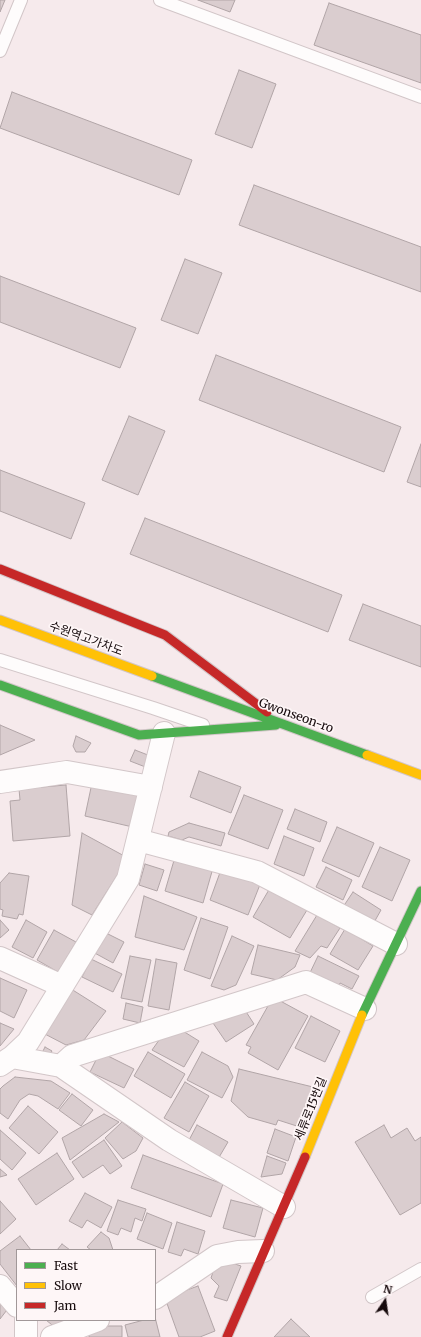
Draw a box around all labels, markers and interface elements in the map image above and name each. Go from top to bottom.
street label: 수원역고가차도 [47,619,125,659]
street label: Gwonseon-ro [257,696,335,736]
street label: 세류로15번길 [292,1075,330,1143]
legend [16,1249,156,1321]
text: Fast [54,1258,78,1273]
text: Slow [54,1278,82,1293]
north arrow [365,1281,405,1321]
text: N [382,1282,394,1297]
text: Jam [54,1298,76,1313]

